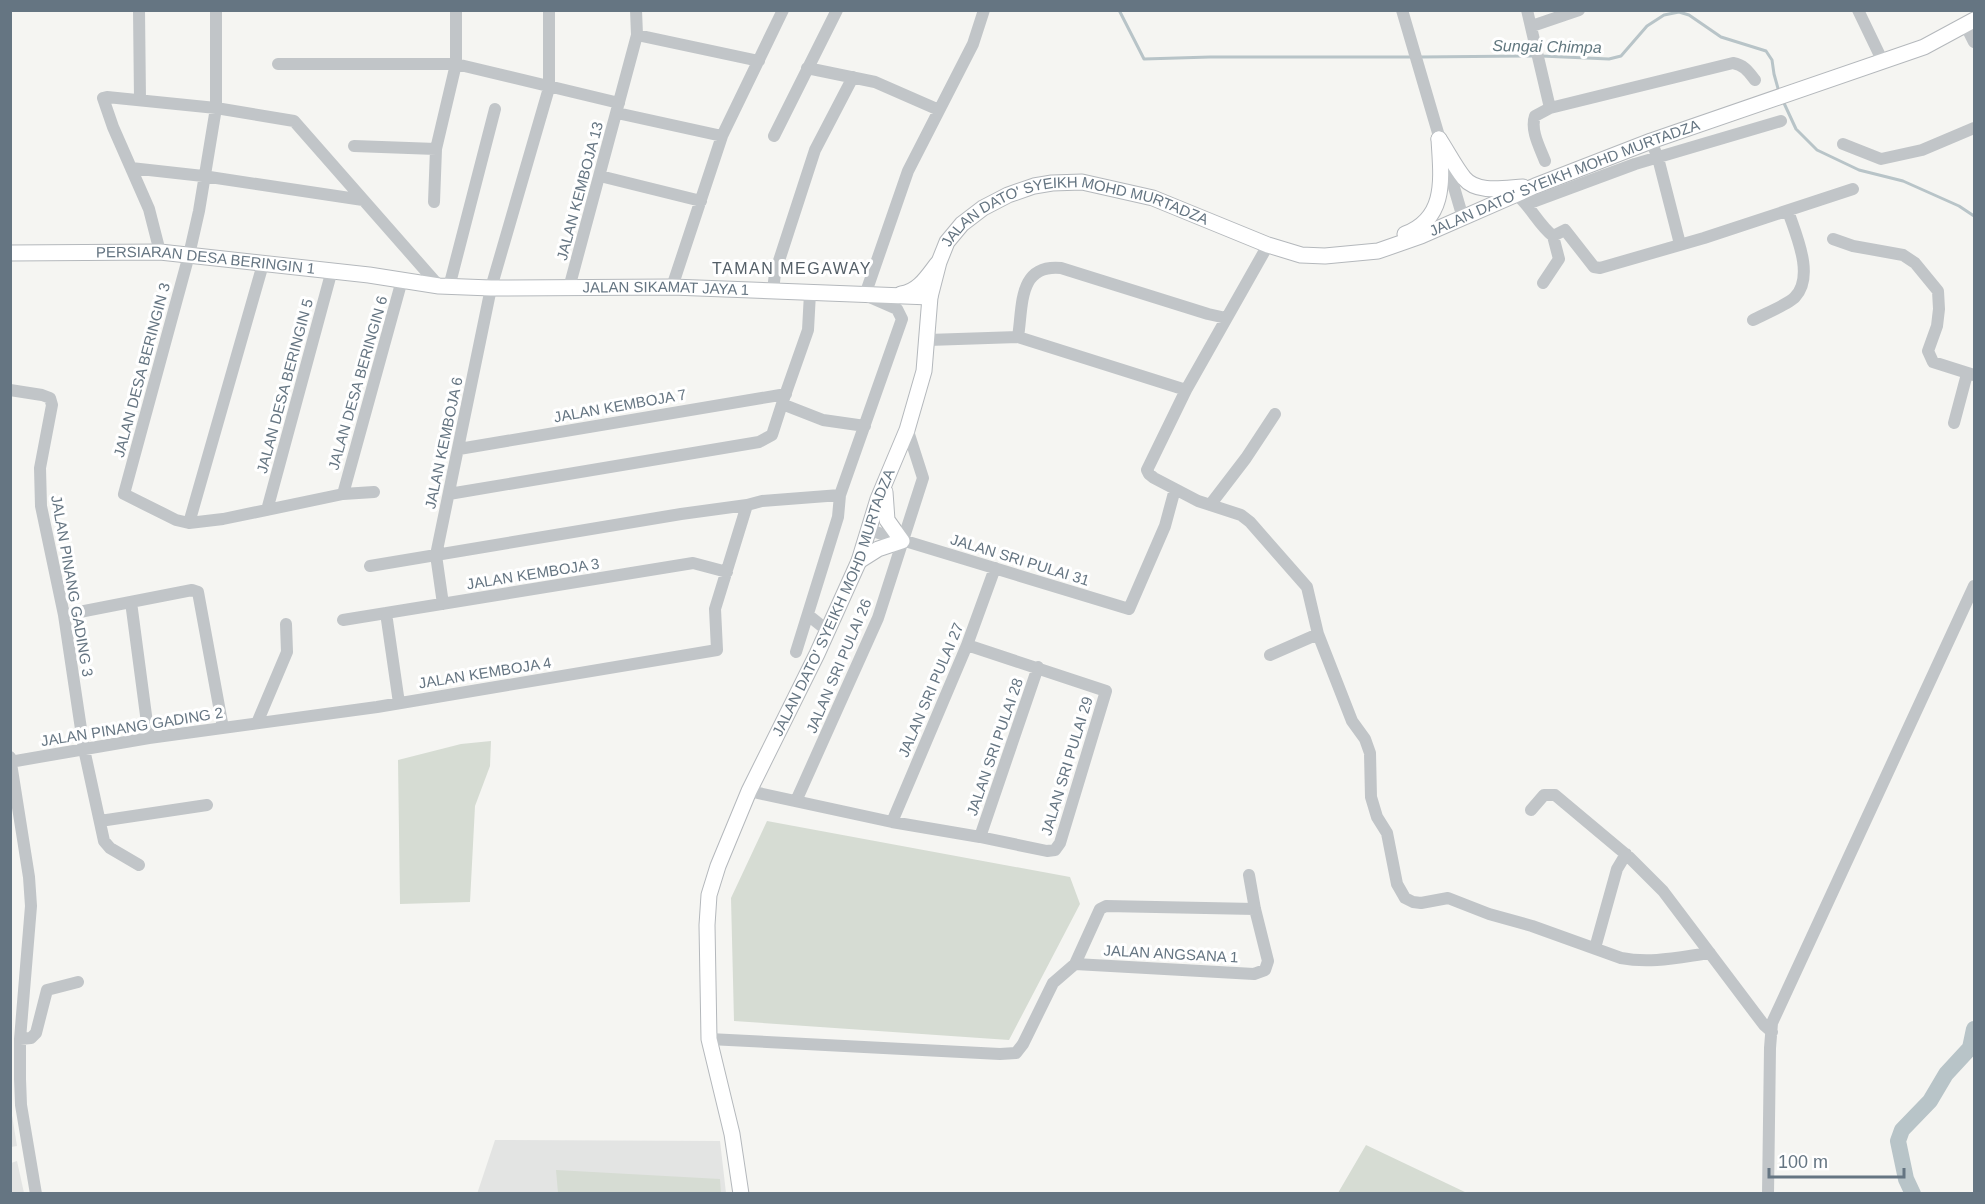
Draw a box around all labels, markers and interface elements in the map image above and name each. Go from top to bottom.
water label: Sungai Chimpa [1492,37,1602,56]
street label: JALAN DATO' SYEIKH MOHD MURTADZA [1427,116,1702,239]
street label: JALAN KEMBOJA 13 [553,120,606,262]
text: JALAN DATO' SYEIKH MOHD MURTADZA [937,173,1211,249]
street label: JALAN DATO' SYEIKH MOHD MURTADZA [934,214,1224,262]
street label: PERSIARAN DESA BERINGIN 1 [96,243,316,277]
district label: TAMAN MEGAWAY [712,260,872,277]
street label: JALAN SIKAMAT JAYA 1 [582,278,749,298]
street label: JALAN DESA BERINGIN 3 [110,281,173,459]
street label: JALAN DESA BERINGIN 6 [325,294,391,472]
street label: JALAN DESA BERINGIN 5 [253,297,316,475]
street label: JALAN KEMBOJA 6 [421,375,466,510]
street label: JALAN KEMBOJA 7 [552,385,687,426]
street label: JALAN DATO' SYEIKH MOHD MURTADZA [769,466,898,739]
street label: JALAN PINANG GADING 3 [48,494,97,678]
street label: JALAN SRI PULAI 31 [949,530,1092,589]
street label: JALAN KEMBOJA 3 [465,555,601,592]
street label: JALAN SRI PULAI 26 [803,596,875,736]
street label: JALAN SRI PULAI 27 [895,620,967,760]
street label: JALAN KEMBOJA 4 [417,654,553,691]
street label: JALAN SRI PULAI 28 [963,676,1026,818]
street label: JALAN SRI PULAI 29 [1037,694,1096,837]
street label: JALAN PINANG GADING 2 [40,704,224,749]
street label: JALAN ANGSANA 1 [1103,941,1239,966]
scale bar [1769,1141,1904,1179]
text: 100 m [1778,1152,1828,1172]

